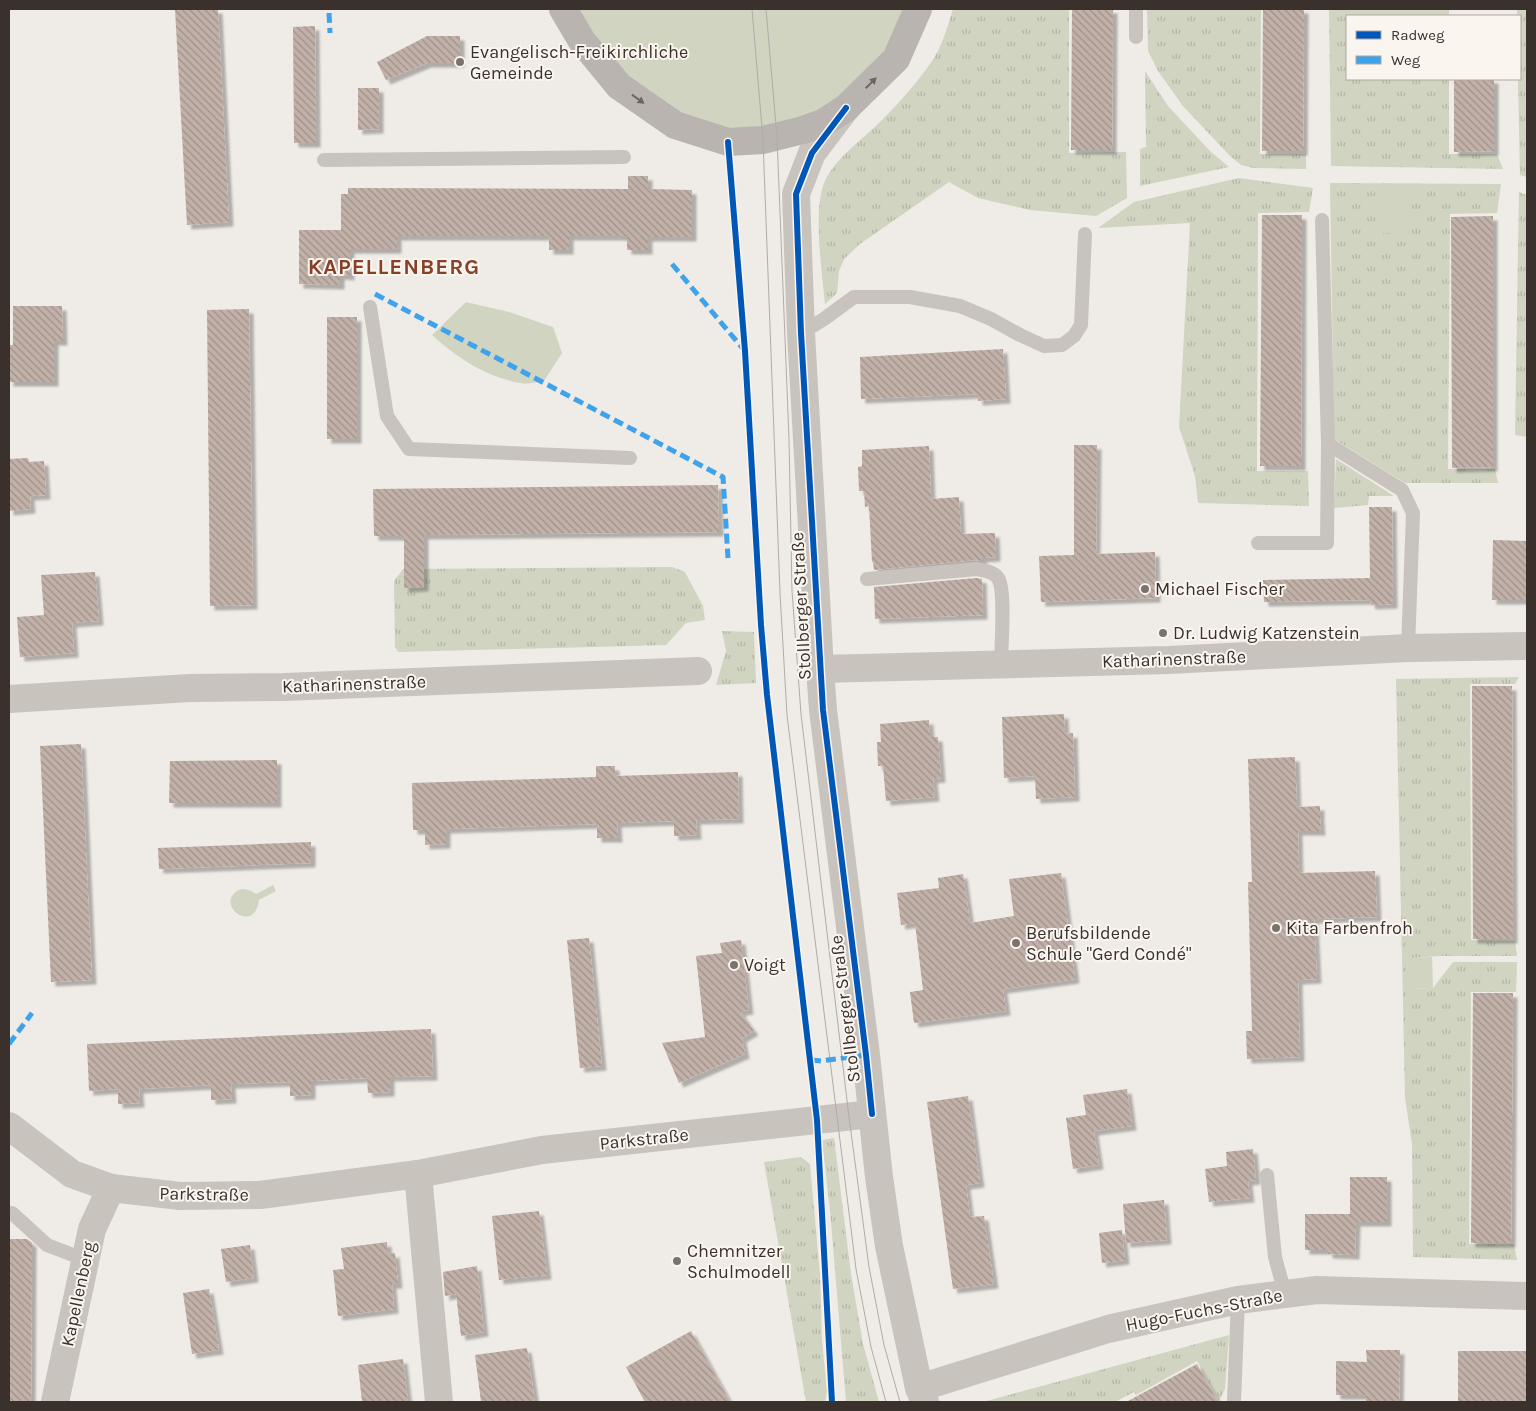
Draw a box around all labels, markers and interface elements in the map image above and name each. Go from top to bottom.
legend [1346,15,1521,80]
text: Radweg [1391,26,1445,44]
place label: Evangelisch-Freikirchliche Gemeinde [470,41,688,84]
text: Weg [1391,51,1421,69]
marker: Evangelisch-Freikirchliche Gemeinde [454,56,466,68]
one-way arrow [865,77,877,89]
one-way arrow [631,94,645,104]
district label: KAPELLENBERG [308,254,480,280]
street label: Stollberger Straße [786,531,816,681]
place label: Michael Fischer [1155,578,1285,600]
marker: Michael Fischer [1139,583,1151,595]
place label: Dr. Ludwig Katzenstein [1173,622,1360,644]
marker: Dr. Ludwig Katzenstein [1157,627,1169,639]
street label: Katharinenstraße [1102,645,1246,673]
street label: Katharinenstraße [282,670,426,698]
place label: Kita Farbenfroh [1286,917,1413,939]
place label: Berufsbildende Schule "Gerd Condé" [1026,922,1191,965]
marker: Kita Farbenfroh [1270,922,1282,934]
street label: Stollberger Straße [825,934,865,1084]
marker: Berufsbildende Schule "Gerd Condé" [1010,937,1022,949]
place label: Voigt [744,954,786,976]
marker: Voigt [728,959,740,971]
street label: Parkstraße [598,1123,690,1155]
street label: Parkstraße [159,1182,249,1206]
street label: Kapellenberg [56,1239,100,1349]
place label: Chemnitzer Schulmodell [687,1240,791,1283]
marker: Chemnitzer Schulmodell [671,1255,683,1267]
street label: Hugo-Fuchs-Straße [1124,1284,1284,1336]

